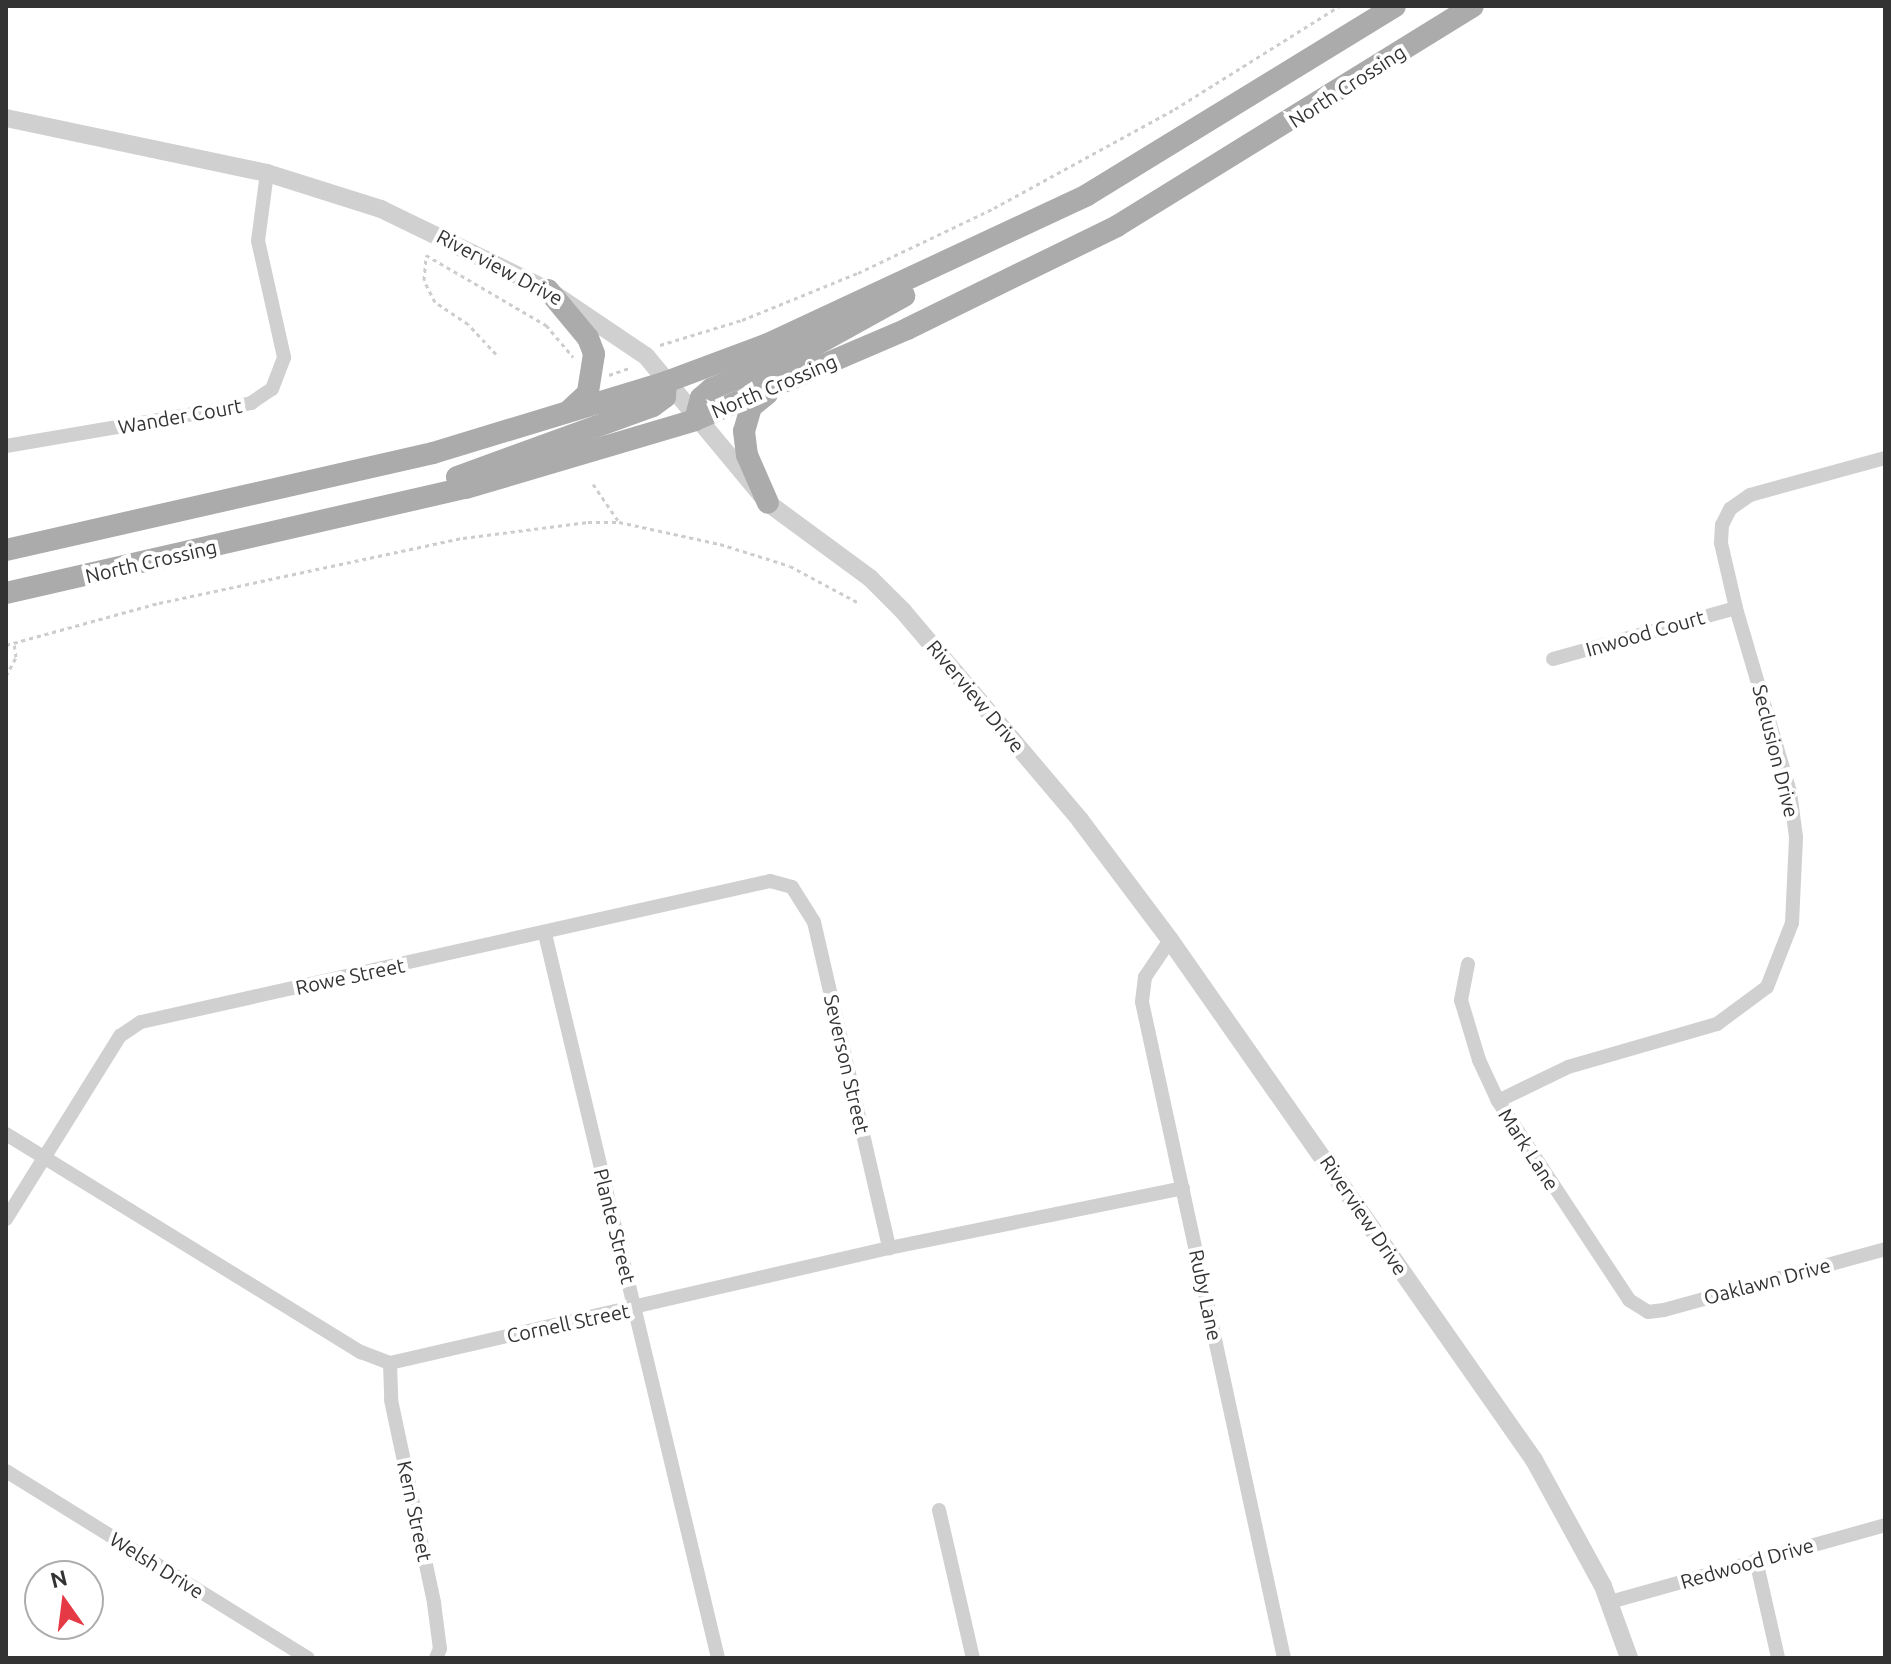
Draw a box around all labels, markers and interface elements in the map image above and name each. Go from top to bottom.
street label: North Crossing [1284,39,1410,133]
street label: Riverview Drive [433,224,567,310]
street label: North Crossing [708,349,840,423]
street label: Wander Court [116,393,244,439]
street label: North Crossing [83,534,219,588]
street label: Inwood Court [1583,605,1707,661]
street label: Riverview Drive [922,635,1030,757]
street label: Seclusion Drive [1748,682,1804,820]
street label: Rowe Street [293,953,407,999]
street label: Severson Street [819,992,875,1136]
street label: Mark Lane [1494,1104,1564,1194]
street label: Riverview Drive [1315,1151,1413,1279]
street label: Plante Street [589,1166,641,1286]
street label: Ruby Lane [1185,1247,1227,1343]
street label: Oaklawn Drive [1701,1253,1833,1309]
street label: Cornell Street [504,1298,632,1348]
street label: Kern Street [393,1458,437,1564]
street label: Welsh Drive [106,1527,208,1603]
street label: Redwood Drive [1678,1532,1816,1594]
north arrow [24,1560,104,1640]
text: N [48,1564,70,1592]

